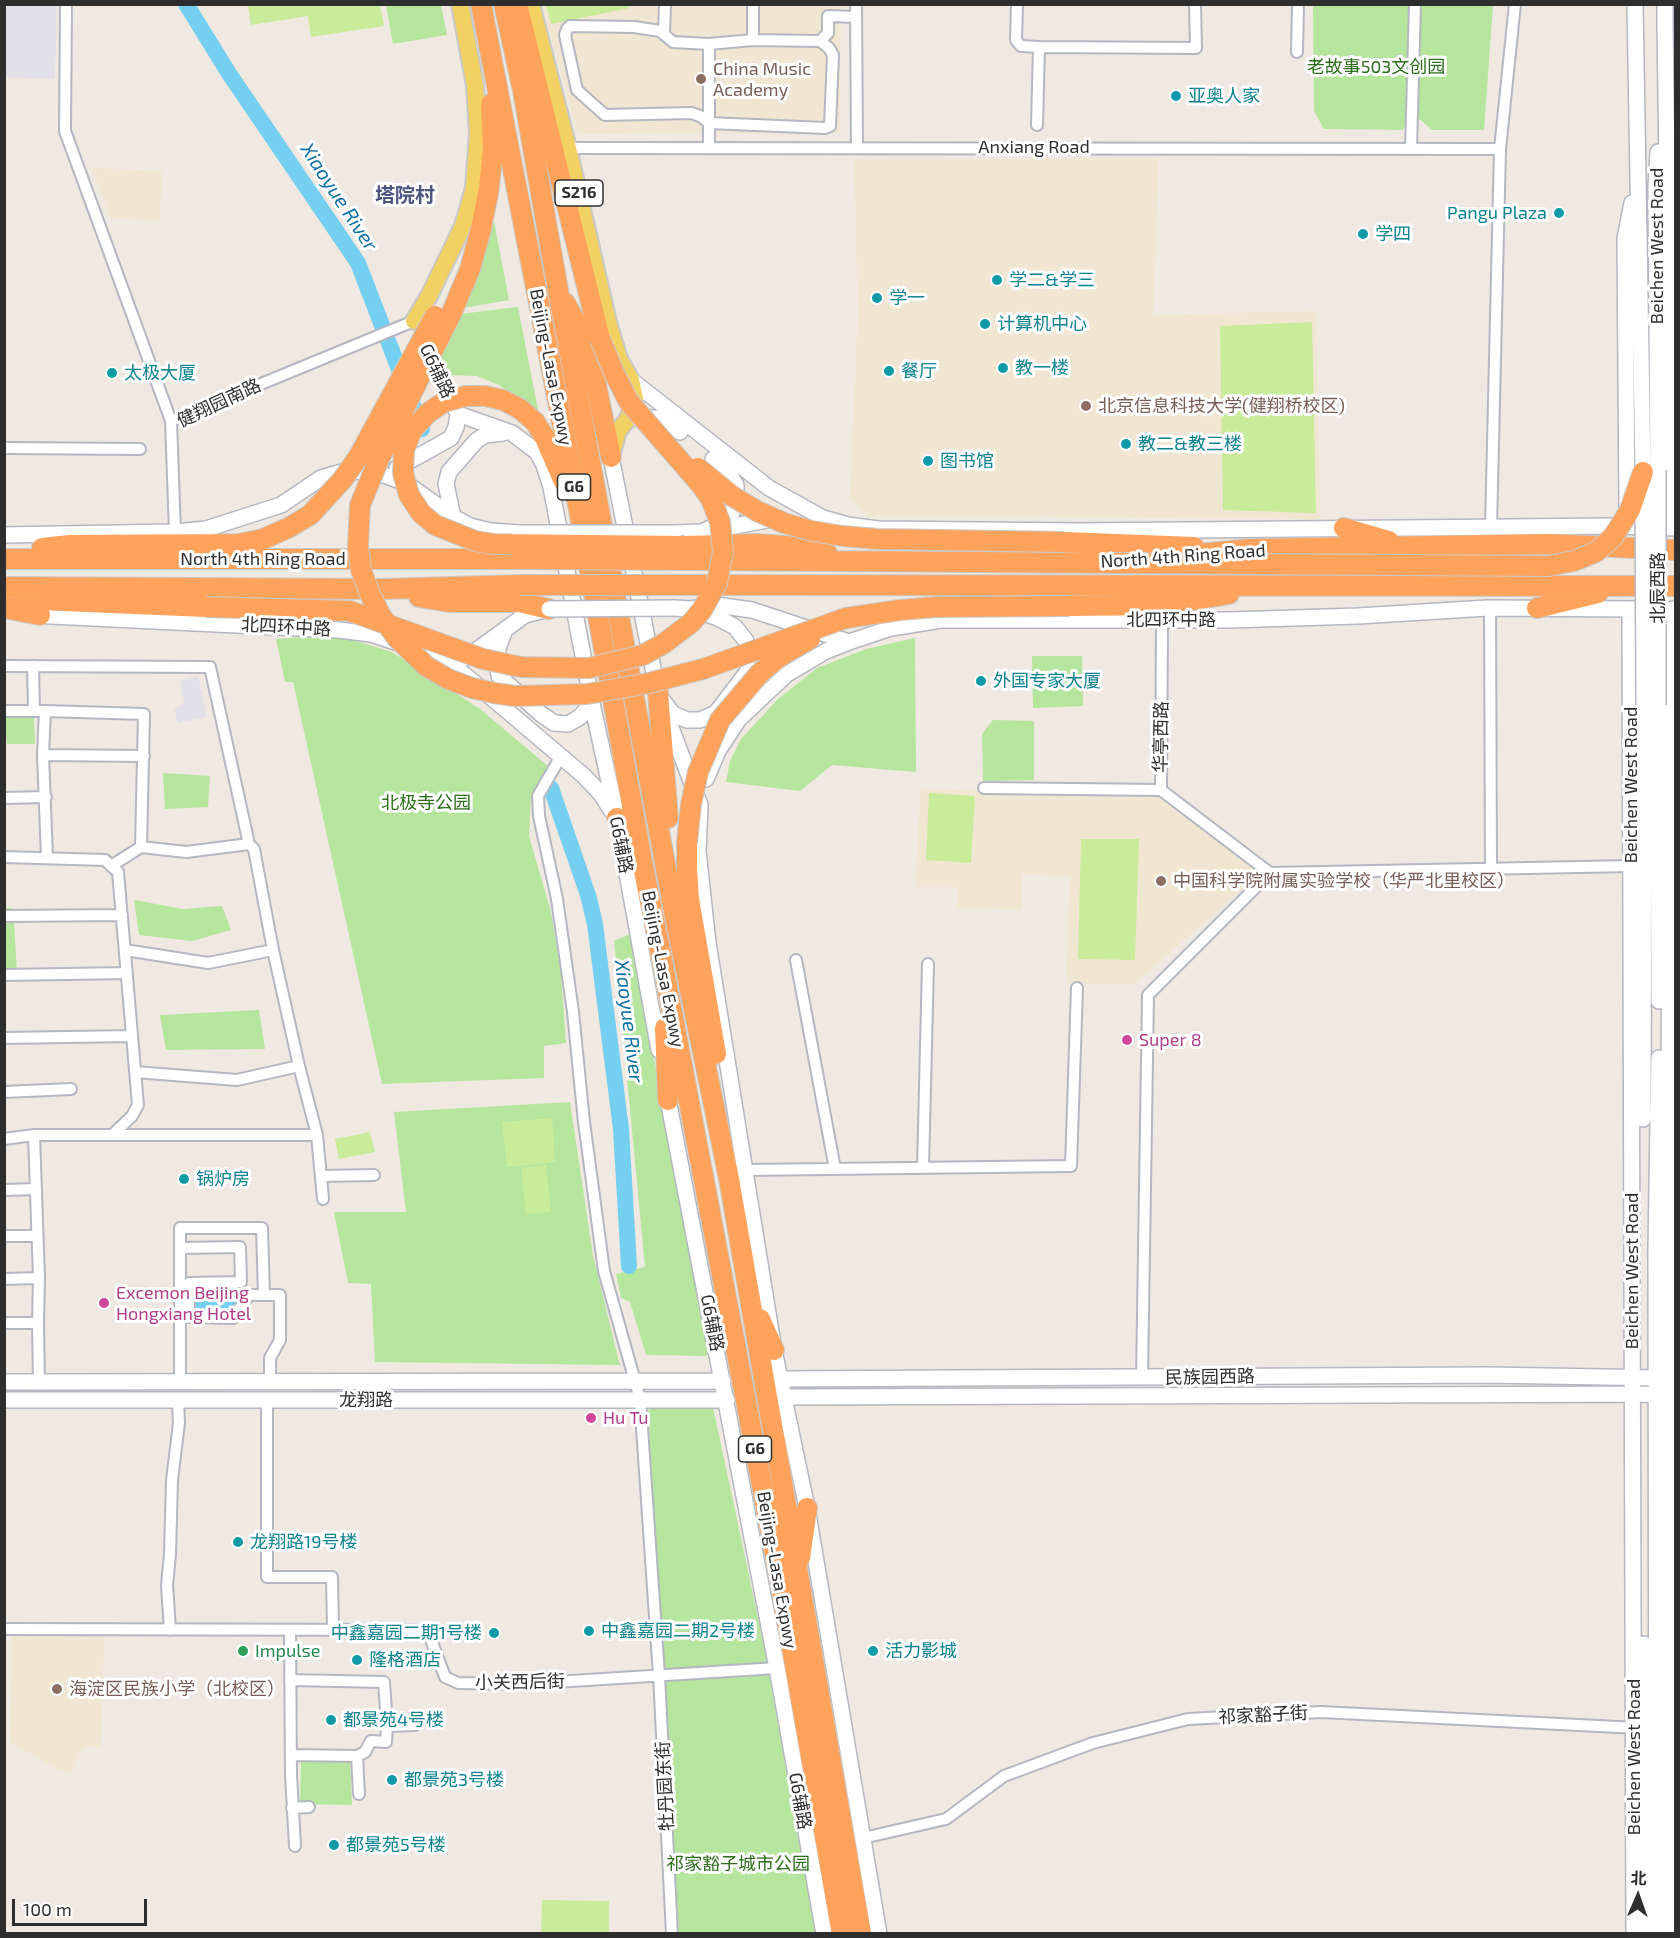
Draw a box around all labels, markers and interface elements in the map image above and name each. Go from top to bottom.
park label: 老故事503文创园 [1307,56,1445,78]
place label: China Music Academy [713,58,811,100]
marker: China Music Academy [694,72,708,86]
place label: 亚奥人家 [1188,85,1260,107]
marker: 亚奥人家 [1169,89,1183,103]
street label: Anxiang Road [978,136,1090,158]
water label: Xiaoyue River [295,139,383,255]
street label: Beichen West Road [1646,168,1668,324]
road number: S216 [555,180,603,206]
district label: 塔院村 [375,183,435,207]
place label: Pangu Plaza [1447,202,1547,224]
marker: Pangu Plaza [1552,206,1566,220]
place label: 学四 [1375,223,1411,245]
marker: 学四 [1356,227,1370,241]
place label: 学二&学三 [1009,269,1095,291]
marker: 学二&学三 [990,273,1004,287]
street label: Beijing-Lasa Expwy [525,287,577,447]
place label: 学一 [889,287,925,309]
marker: 学一 [870,291,884,305]
place label: 计算机中心 [997,313,1087,335]
marker: 计算机中心 [978,317,992,331]
street label: G6辅路 [415,340,459,402]
place label: 教一楼 [1015,357,1069,379]
place label: 餐厅 [901,360,937,382]
marker: 教一楼 [996,361,1010,375]
place label: 太极大厦 [124,362,196,384]
marker: 餐厅 [882,364,896,378]
marker: 太极大厦 [105,366,119,380]
street label: 健翔园南路 [174,374,264,432]
place label: 北京信息科技大学(健翔桥校区) [1098,395,1345,417]
marker: 北京信息科技大学(健翔桥校区) [1079,399,1093,413]
place label: 教二&教三楼 [1138,433,1242,455]
marker: 教二&教三楼 [1119,437,1133,451]
place label: 图书馆 [940,450,994,472]
marker: 图书馆 [921,454,935,468]
road number: G6 [558,474,590,500]
street label: North 4th Ring Road [1100,539,1266,573]
street label: North 4th Ring Road [180,548,346,570]
street label: 北辰西路 [1647,552,1669,624]
street label: 北四环中路 [1126,609,1216,631]
street label: 北四环中路 [240,614,332,640]
place label: 外国专家大厦 [993,670,1101,692]
marker: 外国专家大厦 [974,674,988,688]
street label: 华亭西路 [1150,701,1172,773]
street label: Beichen West Road [1620,707,1642,863]
park label: 北极寺公园 [381,792,471,814]
street label: G6辅路 [605,815,637,875]
place label: 中国科学院附属实验学校（华严北里校区） [1173,870,1515,892]
marker: 中国科学院附属实验学校（华严北里校区） [1154,874,1168,888]
street label: Beijing-Lasa Expwy [637,889,689,1049]
water label: Xiaoyue River [610,958,648,1084]
place label: Super 8 [1139,1029,1202,1051]
marker: Super 8 [1120,1033,1134,1047]
place label: 锅炉房 [196,1168,250,1190]
marker: 锅炉房 [177,1172,191,1186]
street label: Beichen West Road [1621,1193,1643,1349]
place label: Excemon Beijing Hongxiang Hotel [116,1282,251,1324]
street label: G6辅路 [696,1293,728,1353]
marker: Excemon Beijing Hongxiang Hotel [97,1296,111,1310]
street label: 民族园西路 [1165,1365,1255,1389]
street label: 龙翔路 [339,1389,393,1411]
place label: Hu Tu [603,1407,648,1429]
marker: Hu Tu [584,1411,598,1425]
road number: G6 [738,1436,771,1462]
street label: Beijing-Lasa Expwy [753,1490,801,1650]
place label: 龙翔路19号楼 [250,1531,357,1553]
marker: 龙翔路19号楼 [231,1535,245,1549]
place label: 中鑫嘉园二期2号楼 [601,1620,755,1642]
place label: 中鑫嘉园二期1号楼 [331,1622,482,1644]
marker: 中鑫嘉园二期2号楼 [582,1624,596,1638]
marker: 中鑫嘉园二期1号楼 [487,1626,501,1640]
place label: Impulse [255,1640,320,1662]
place label: 活力影城 [885,1640,957,1662]
marker: Impulse [236,1644,250,1658]
marker: 活力影城 [866,1644,880,1658]
place label: 隆格酒店 [369,1649,441,1671]
marker: 隆格酒店 [350,1653,364,1667]
street label: 小关西后街 [475,1670,565,1694]
place label: 海淀区民族小学（北校区） [69,1678,285,1700]
street label: Beichen West Road [1623,1679,1645,1835]
marker: 海淀区民族小学（北校区） [50,1682,64,1696]
street label: 祁家豁子街 [1217,1702,1309,1728]
place label: 都景苑4号楼 [343,1709,444,1731]
marker: 都景苑4号楼 [324,1713,338,1727]
street label: 牡丹园东街 [652,1740,678,1832]
place label: 都景苑3号楼 [404,1769,504,1791]
street label: G6辅路 [784,1771,816,1831]
marker: 都景苑3号楼 [385,1773,399,1787]
place label: 都景苑5号楼 [346,1834,446,1856]
marker: 都景苑5号楼 [327,1838,341,1852]
park label: 祁家豁子城市公园 [666,1853,810,1875]
north arrow [1608,1866,1668,1926]
text: 北 [1630,1868,1647,1887]
scale bar [15,1887,150,1925]
text: 100 m [23,1898,72,1920]

